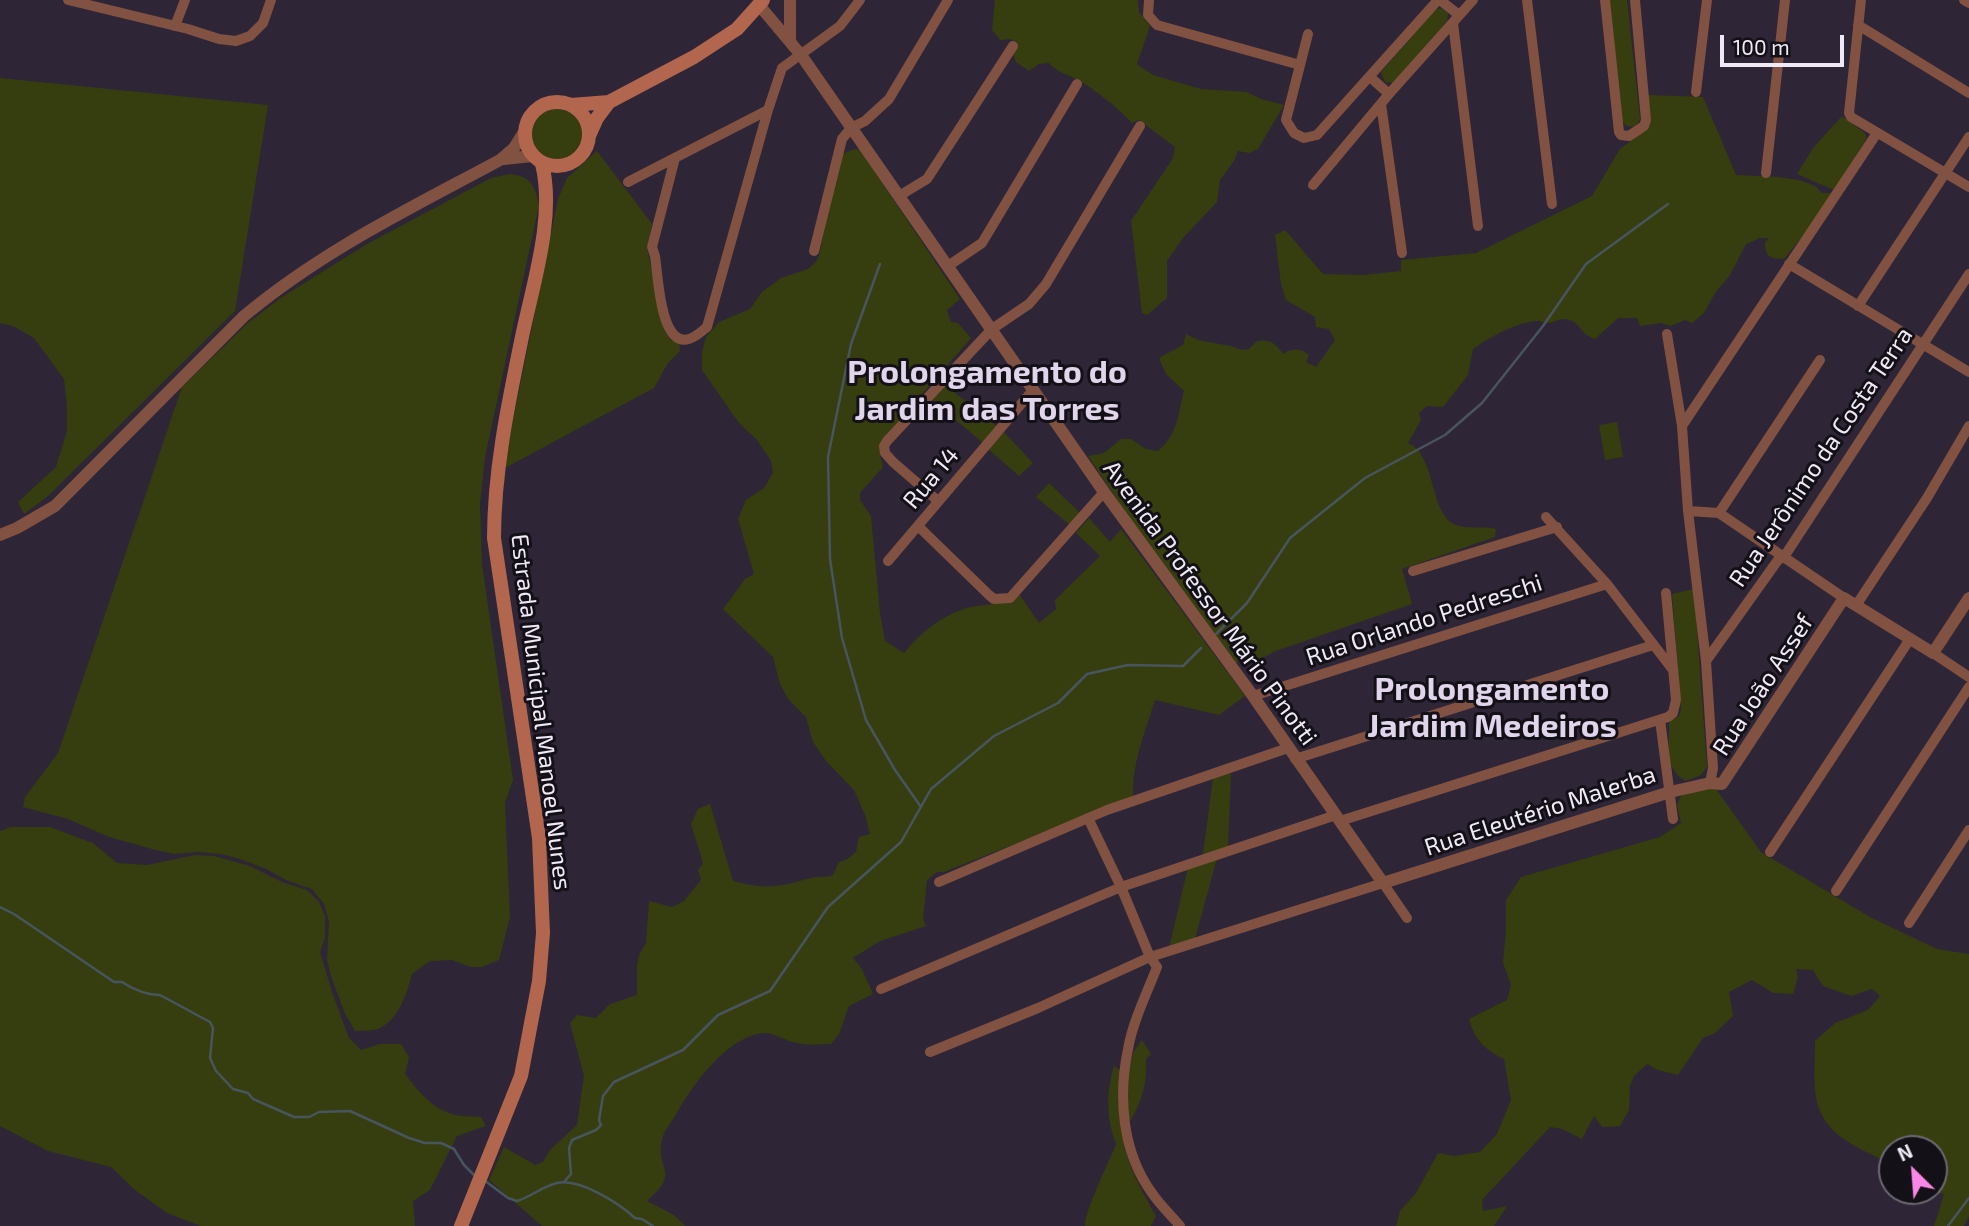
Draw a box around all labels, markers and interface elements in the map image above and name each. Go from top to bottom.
scale bar [1724,21,1848,65]
text: 100 m [1733,34,1790,59]
street label: Rua Jerônimo da Costa Terra [1723,322,1919,592]
district label: Prolongamento do Jardim das Torres [847,353,1127,428]
street label: Rua 14 [897,441,965,515]
street label: Avenida Professor Mário Pinotti [1097,455,1323,751]
street label: Estrada Municipal Manoel Nunes [505,532,577,892]
street label: Rua Orlando Pedreschi [1302,568,1546,672]
street label: Rua João Assef [1707,609,1819,761]
district label: Prolongamento Jardim Medeiros [1367,670,1617,745]
street label: Rua Eleutério Malerba [1421,760,1659,862]
north arrow [1878,1135,1948,1205]
text: N [1894,1139,1916,1166]

